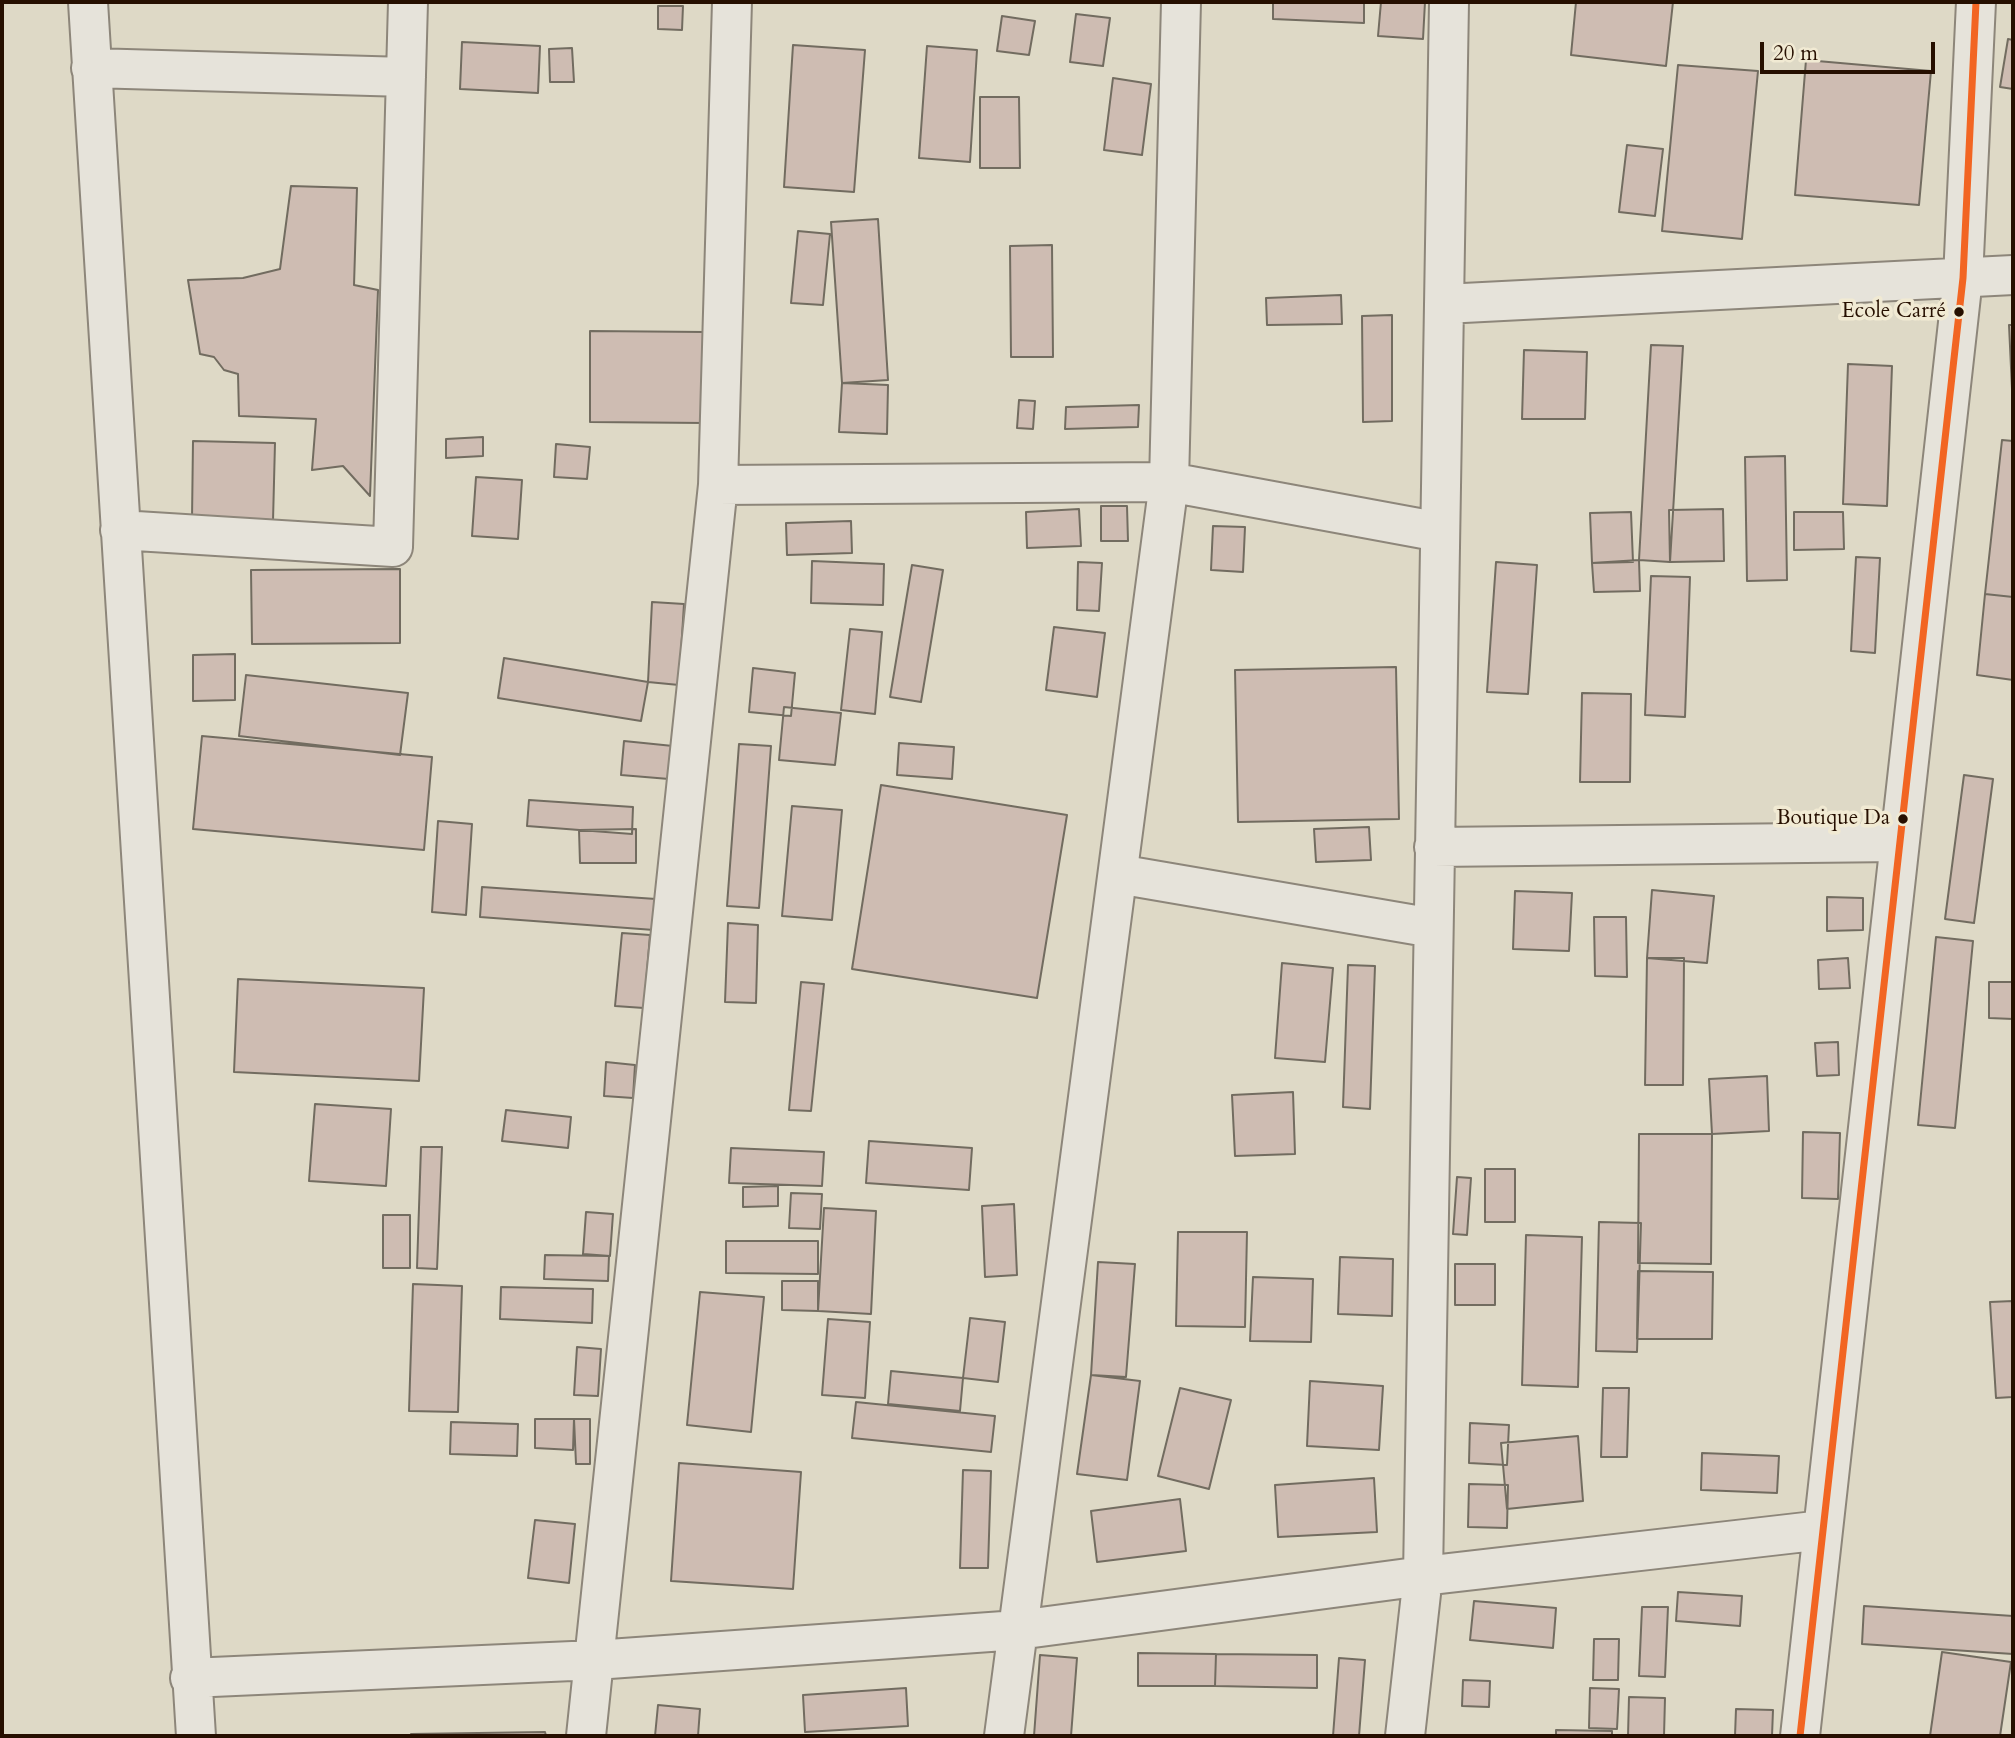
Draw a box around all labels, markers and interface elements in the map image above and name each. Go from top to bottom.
scale bar [1763,28,1938,72]
text: 20 m [1773,39,1818,68]
place label: Ecole Carré [1842,299,1946,325]
marker: Ecole Carré [1952,305,1966,319]
place label: Boutique Da [1776,806,1890,832]
marker: Boutique Da [1896,812,1910,826]

